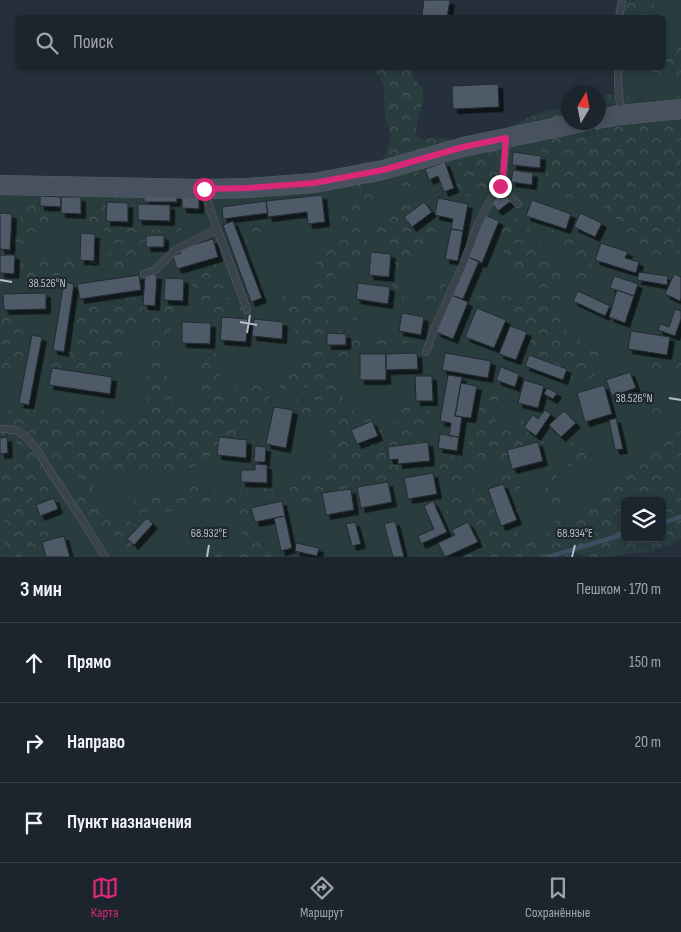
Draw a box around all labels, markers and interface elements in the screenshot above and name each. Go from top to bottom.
search box [15,15,666,70]
icon: search [33,29,61,57]
text: Поиск [73,31,113,54]
north arrow [561,85,606,130]
route end [489,175,512,198]
route start [193,178,216,201]
text: 38.526°N [28,276,66,291]
text: 38.526°N [615,391,653,406]
map controls [621,497,666,542]
button: layers [621,497,666,542]
text: 68.932°E [191,526,227,541]
text: 68.934°E [557,526,593,541]
text: 3 мин [20,577,62,602]
text: Пешком · 170 m [576,580,661,599]
icon: ahead [20,649,48,677]
text: Прямо [67,651,111,674]
text: 150 m [629,653,661,672]
icon: right [20,729,48,757]
text: Направо [67,731,125,754]
text: 20 m [634,733,661,752]
icon: arrive [20,809,48,837]
text: Пункт назначения [67,811,192,834]
tab: Карта [91,874,119,921]
tab: Маршрут [300,874,344,921]
tab: Сохранённые [525,874,590,921]

